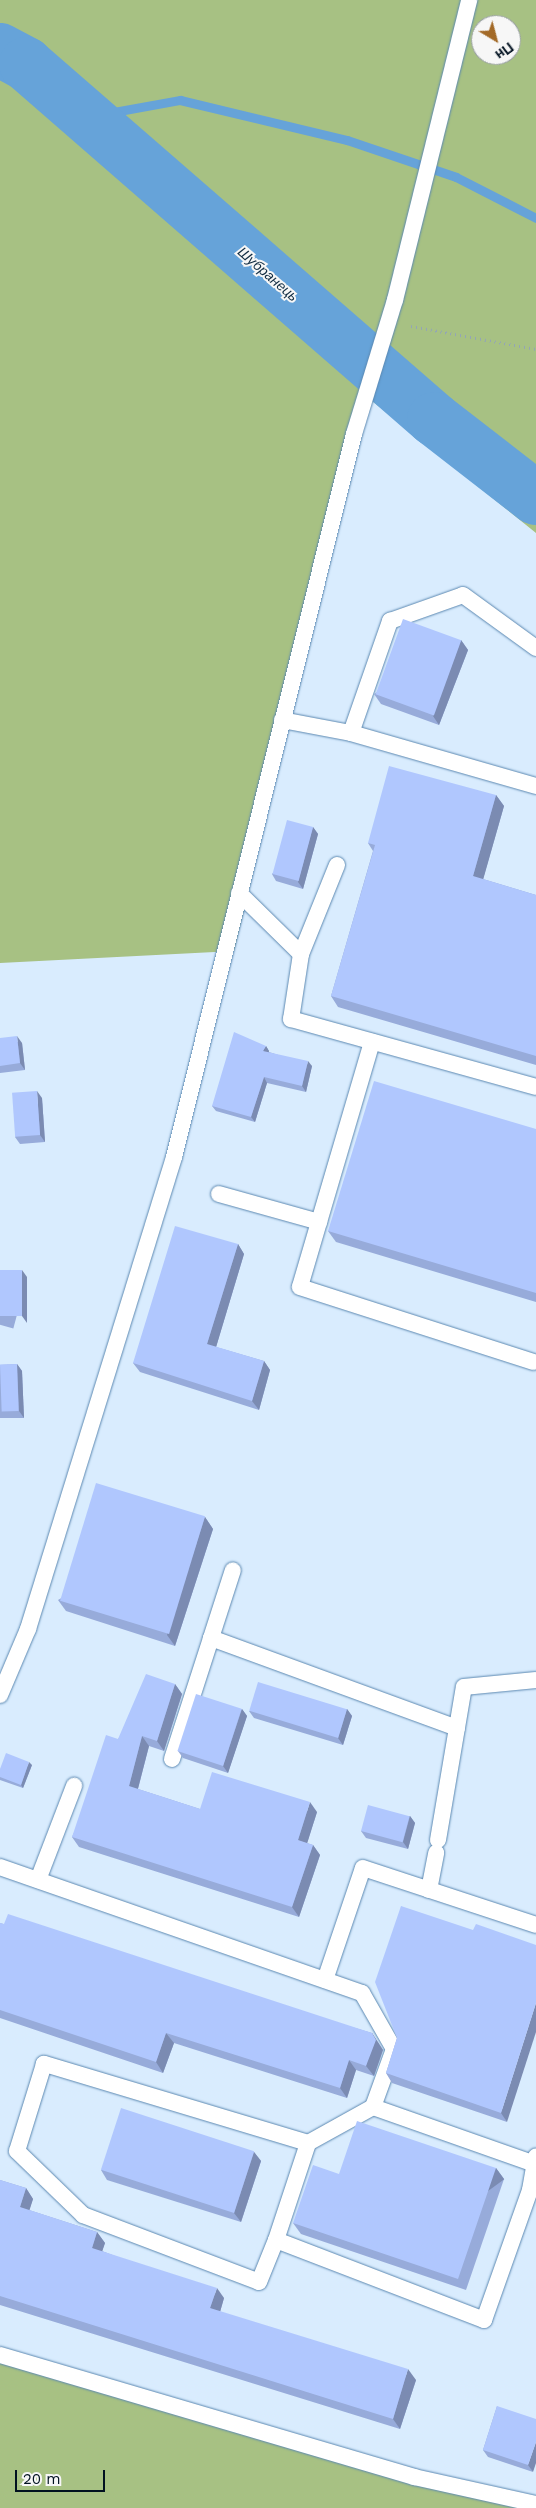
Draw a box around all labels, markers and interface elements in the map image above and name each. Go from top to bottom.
north arrow [471,15,521,65]
text: Пн [492,39,517,63]
water label: Шубранець [234,243,302,305]
scale bar [18,2460,108,2492]
text: 20 m [23,2470,61,2488]

